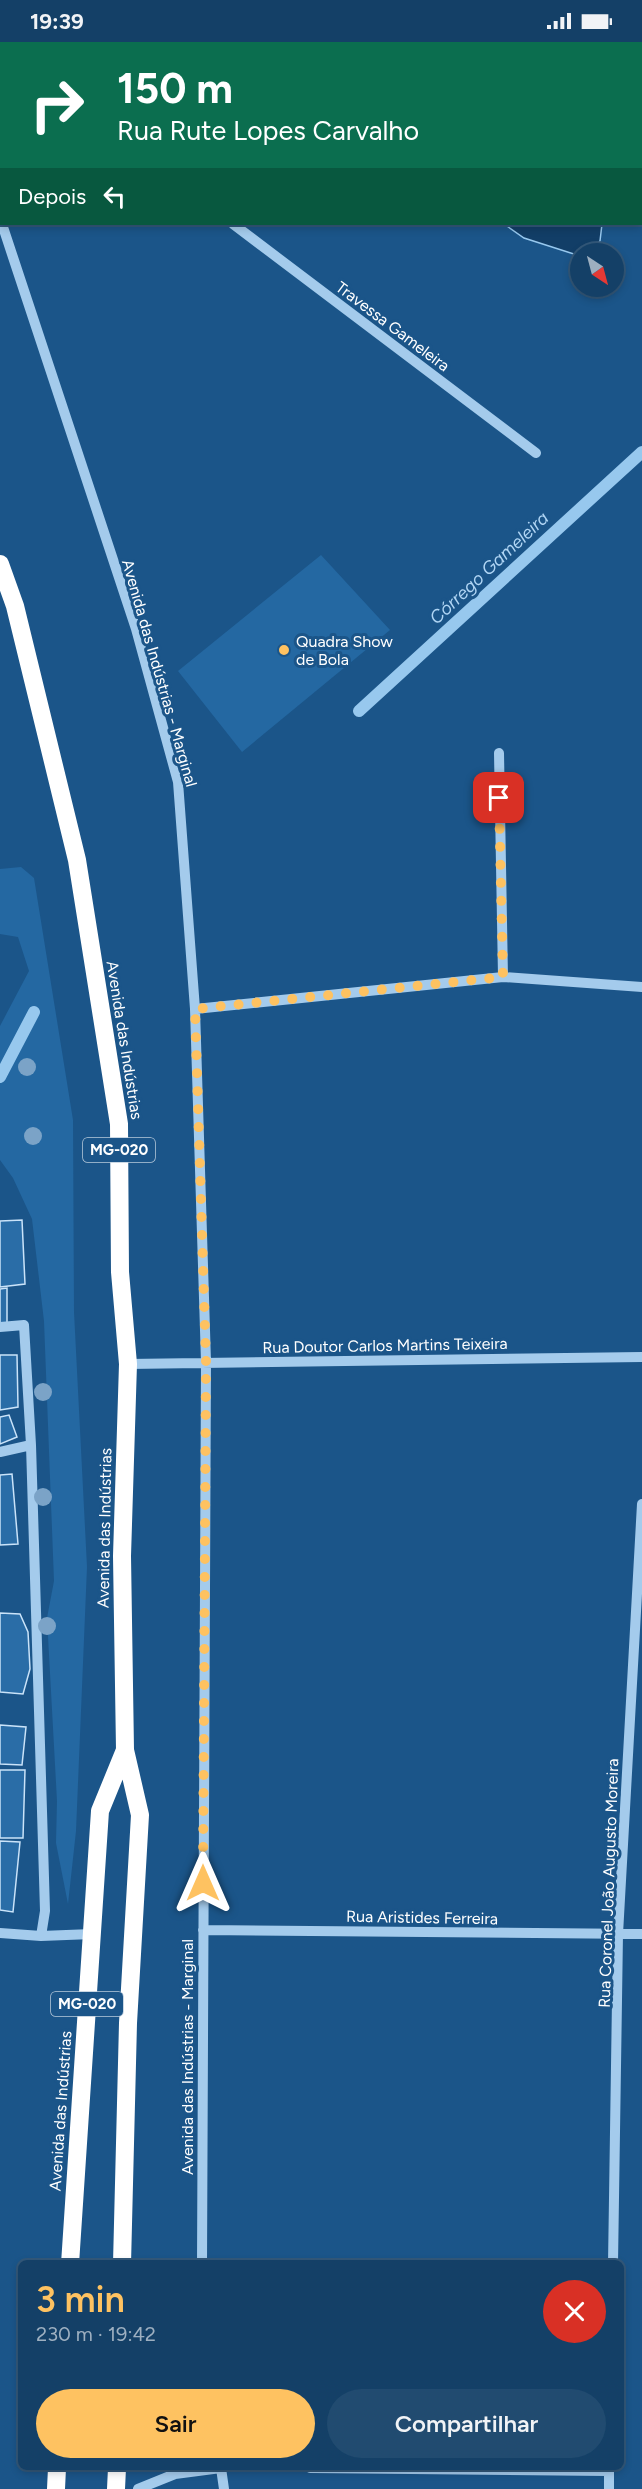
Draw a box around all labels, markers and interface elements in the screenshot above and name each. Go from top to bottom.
text: 19:39 [30,8,84,35]
text: 150 m [117,63,233,114]
icon: right [18,66,96,144]
text: Rua Rute Lopes Carvalho [117,114,419,147]
icon: left [98,180,131,213]
text: Depois [18,183,86,210]
north arrow [570,243,624,297]
map controls [570,243,624,297]
street label: Travessa Gameleira [332,277,453,375]
water label: Córrego Gameleira [425,507,554,629]
street label: Avenida das Indústrias - Marginal [118,557,201,789]
place label: Quadra Show de Bola [296,632,393,669]
marker: Quadra Show de Bola [277,643,291,657]
pin [473,772,524,823]
icon: arrive [482,781,515,814]
street label: Avenida das Indústrias [103,959,146,1121]
road number: MG-020 [83,1138,155,1162]
street label: Rua Doutor Carlos Martins Teixeira [262,1334,508,1357]
street label: Avenida das Indústrias [94,1448,115,1608]
street label: Rua Coronel João Augusto Moreira [595,1758,622,2008]
position arrow [171,1851,235,1915]
street label: Rua Aristides Ferreira [346,1907,498,1928]
street label: Avenida das Indústrias - Marginal [178,1939,197,2175]
road number: MG-020 [51,1992,123,2016]
street label: Avenida das Indústrias [45,2030,76,2192]
text: 3 min [36,2278,125,2321]
button: close [543,2280,606,2343]
text: 230 m · 19:42 [36,2322,156,2346]
button: Sair [36,2389,315,2458]
button: Compartilhar [327,2389,606,2458]

